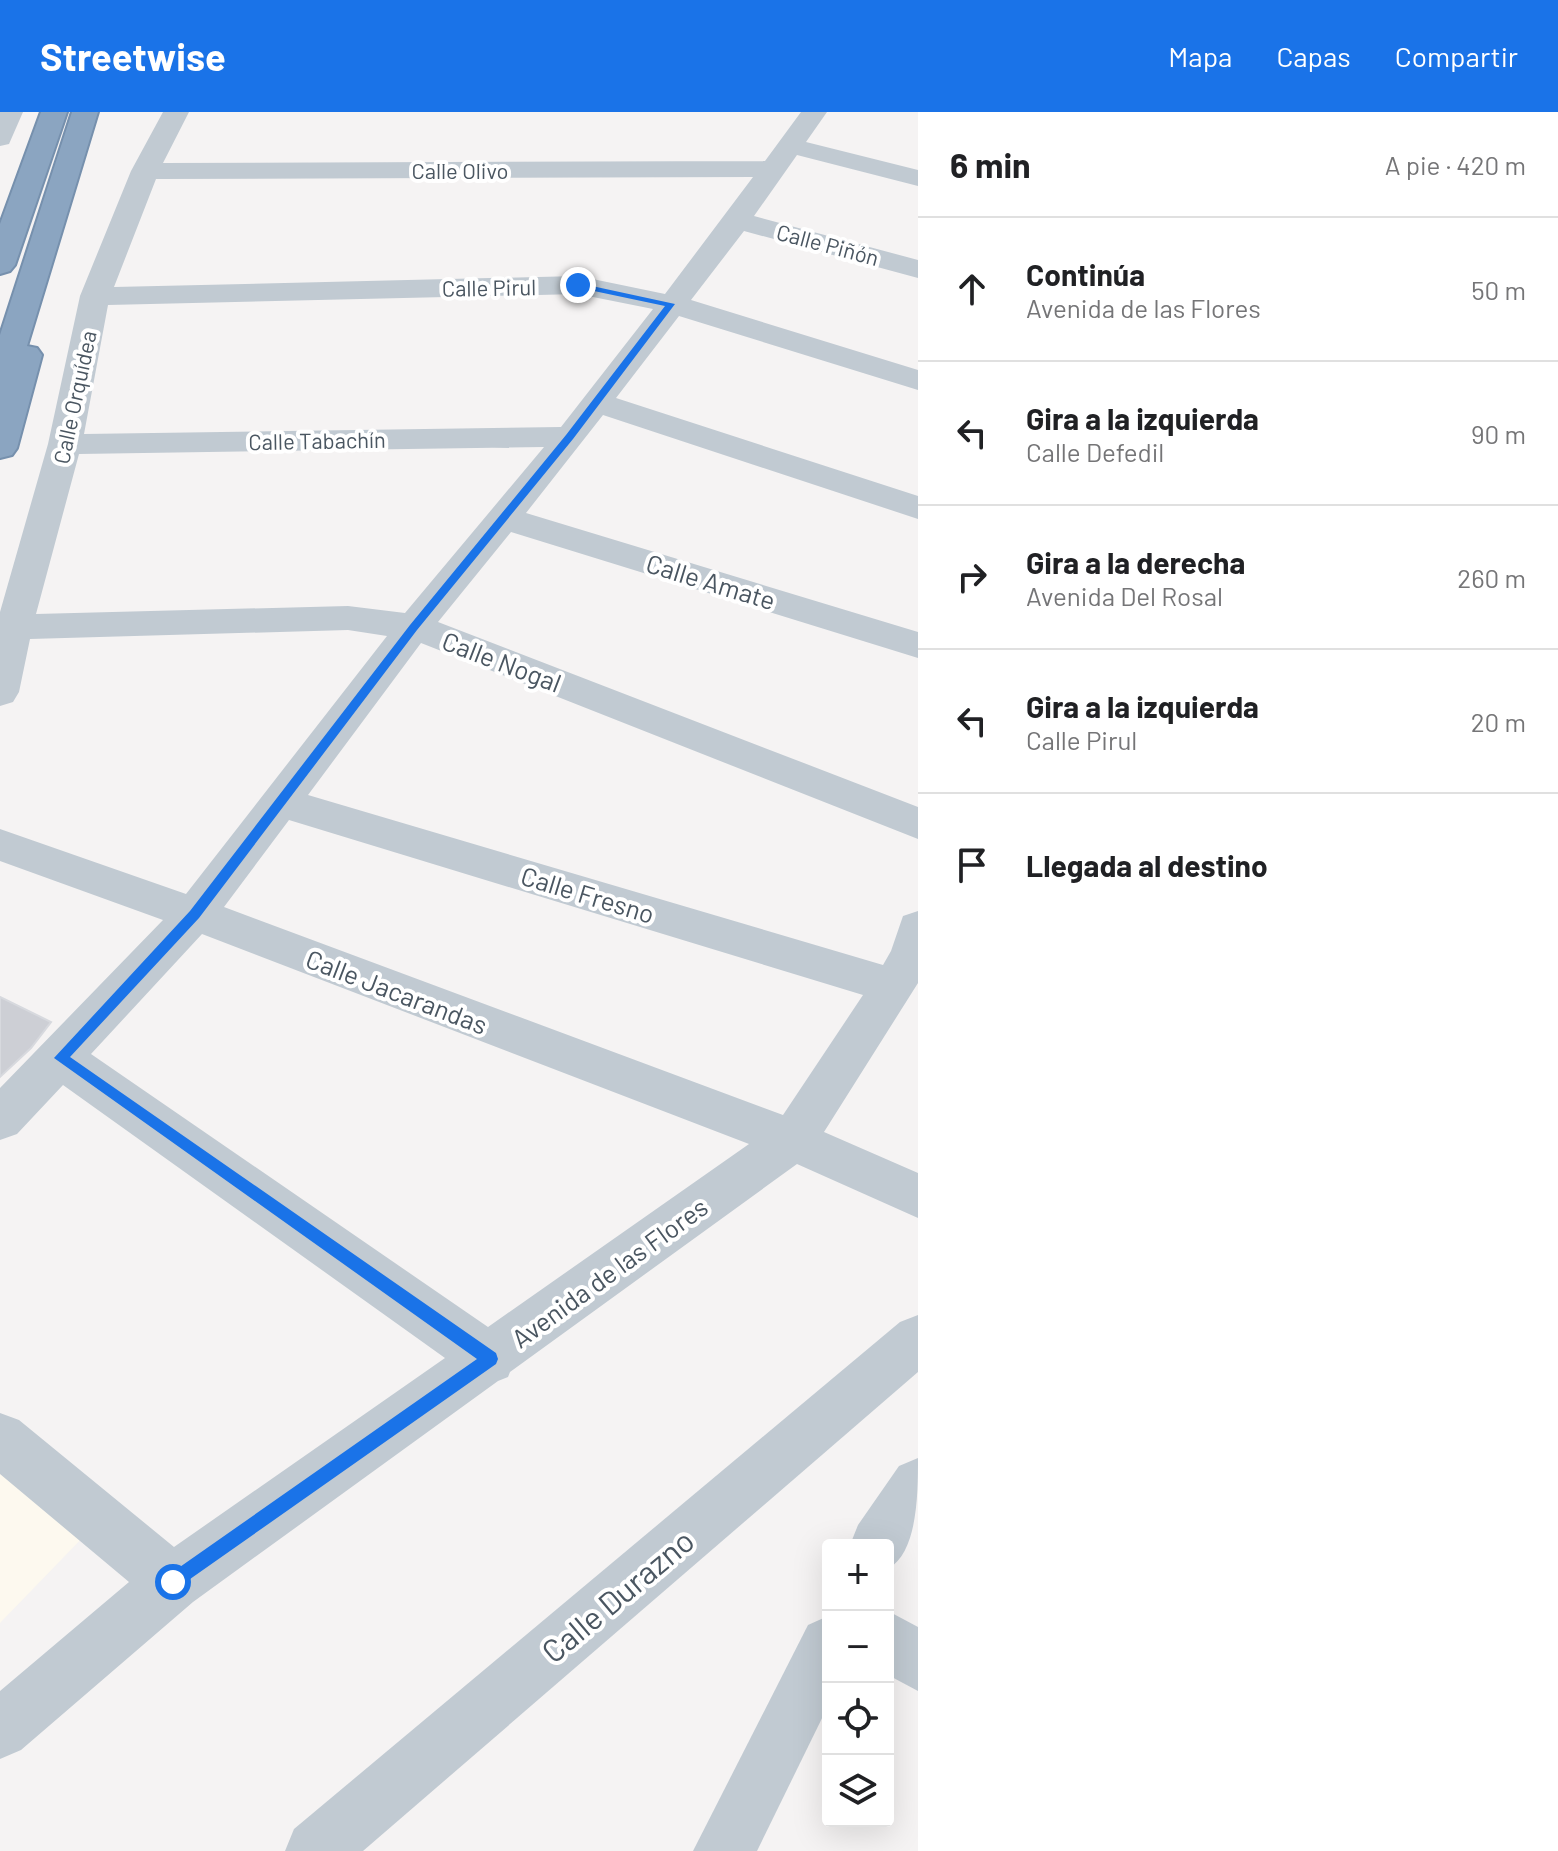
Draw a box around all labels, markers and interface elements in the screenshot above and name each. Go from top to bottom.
text: Streetwise [40,33,226,79]
text: Mapa [1168,39,1232,73]
text: Capas [1276,39,1351,73]
text: Compartir [1395,39,1518,73]
text: 6 min [950,144,1031,185]
text: A pie · 420 m [1385,149,1526,180]
street label: Calle Olivo [411,157,509,183]
street label: Calle Piñón [774,218,882,270]
text: Continúa [1026,256,1145,292]
route end [560,267,596,303]
icon: ahead [950,267,994,311]
street label: Calle Pirul [442,273,536,301]
text: 50 m [1471,274,1526,305]
text: Avenida de las Flores [1026,292,1261,323]
street label: Calle Orquídea [47,328,101,466]
text: Gira a la izquierda [1026,400,1259,436]
icon: left [950,411,994,455]
text: 90 m [1471,418,1526,449]
street label: Calle Tabachín [248,426,386,454]
text: Calle Defedil [1026,436,1164,467]
text: Gira a la derecha [1026,544,1245,580]
street label: Calle Amate [643,547,779,615]
icon: right [950,555,994,599]
text: 260 m [1457,562,1526,593]
text: Avenida Del Rosal [1026,580,1223,611]
street label: Calle Nogal [438,624,566,698]
text: Gira a la izquierda [1026,688,1259,724]
icon: left [950,699,994,743]
text: 20 m [1471,706,1526,737]
text: Calle Pirul [1026,724,1137,755]
icon: arrive [950,843,994,887]
text: Llegada al destino [1026,847,1268,883]
street label: Calle Fresno [518,859,658,929]
street label: Calle Jacarandas [302,942,492,1040]
street label: Avenida de las Flores [505,1190,713,1354]
street label: Calle Durazno [533,1520,701,1670]
map controls [822,1539,894,1827]
button: + [822,1539,894,1611]
route start [155,1564,191,1600]
button: − [822,1611,894,1683]
button: locate [822,1683,894,1755]
button: layers [822,1755,894,1827]

